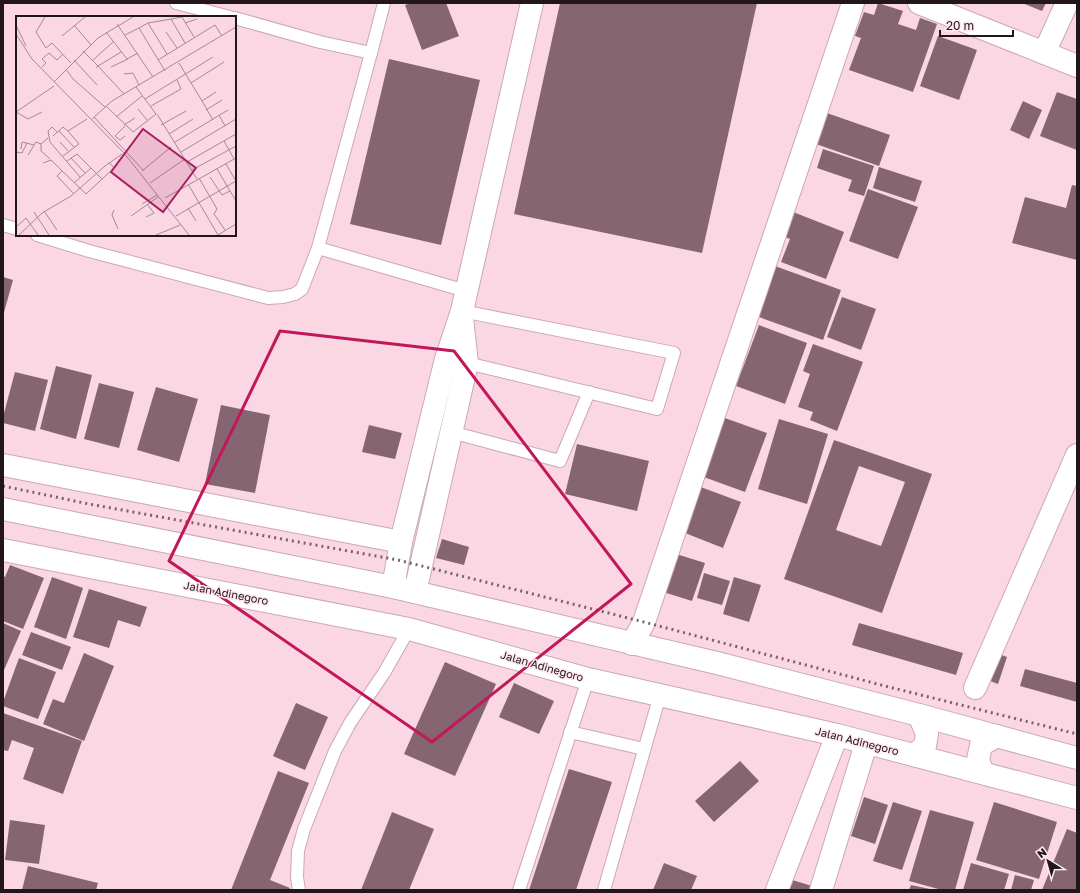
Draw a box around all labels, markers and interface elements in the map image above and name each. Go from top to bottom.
scale bar [940,12,1013,38]
inset map [16,16,236,236]
text: 20 m [946,18,974,33]
street label: Jalan Adinegoro [183,578,270,607]
street label: Jalan Adinegoro [499,647,586,684]
street label: Jalan Adinegoro [814,724,901,757]
north arrow [1028,841,1068,881]
text: N [1034,845,1049,860]

